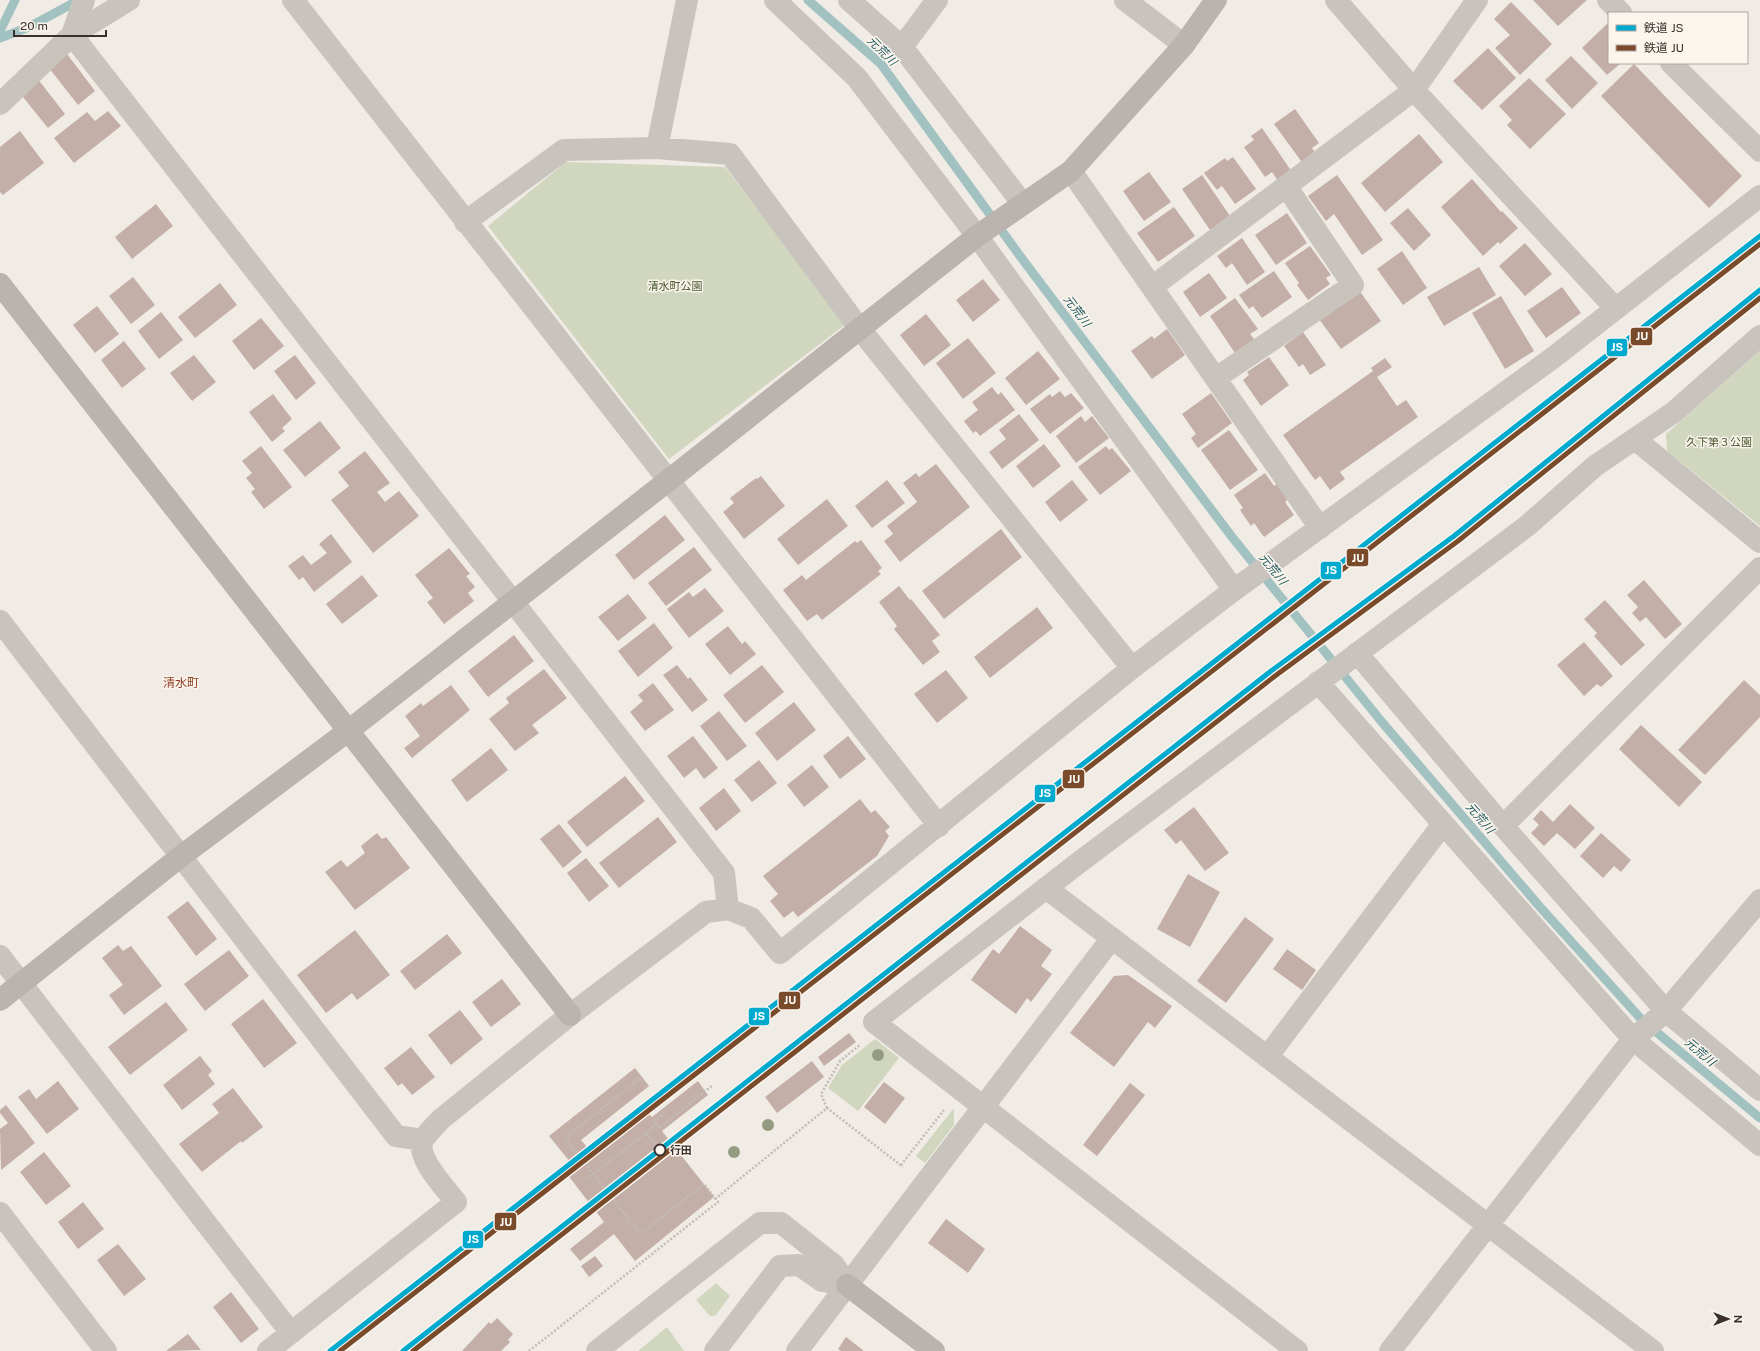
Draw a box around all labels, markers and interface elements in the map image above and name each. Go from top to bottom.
scale bar [14,12,106,38]
legend [1608,12,1748,64]
text: 20 m [20,19,48,33]
text: 鉄道 JS [1644,21,1684,35]
water label: 元荒川 [864,33,901,70]
text: 鉄道 JU [1644,41,1684,55]
park label: 清水町公園 [648,280,703,292]
water label: 元荒川 [1061,292,1095,331]
line badge: JU [1630,327,1653,346]
text: JU [1636,330,1648,342]
line badge: JS [1606,338,1628,357]
text: JS [1611,341,1623,353]
park label: 久下第３公園 [1686,436,1752,448]
line badge: JU [1346,548,1369,567]
water label: 元荒川 [1256,551,1291,589]
text: JU [1352,552,1364,564]
line badge: JS [1320,561,1342,580]
text: JS [1325,564,1337,576]
district label: 清水町 [163,676,199,690]
line badge: JU [1062,769,1085,789]
text: JU [1068,773,1080,785]
line badge: JS [1034,784,1056,803]
text: JS [1039,787,1051,799]
water label: 元荒川 [1463,800,1498,838]
line badge: JU [778,991,801,1010]
text: JU [784,994,796,1006]
line badge: JS [748,1007,770,1026]
text: JS [753,1010,765,1022]
water label: 元荒川 [1682,1035,1720,1070]
marker: 行田 [653,1143,667,1157]
place label: 行田 [670,1144,692,1156]
line badge: JU [494,1212,517,1231]
text: JU [500,1216,512,1228]
line badge: JS [462,1230,484,1249]
text: JS [467,1233,479,1245]
north arrow [1708,1299,1748,1339]
text: N [1732,1315,1744,1323]

